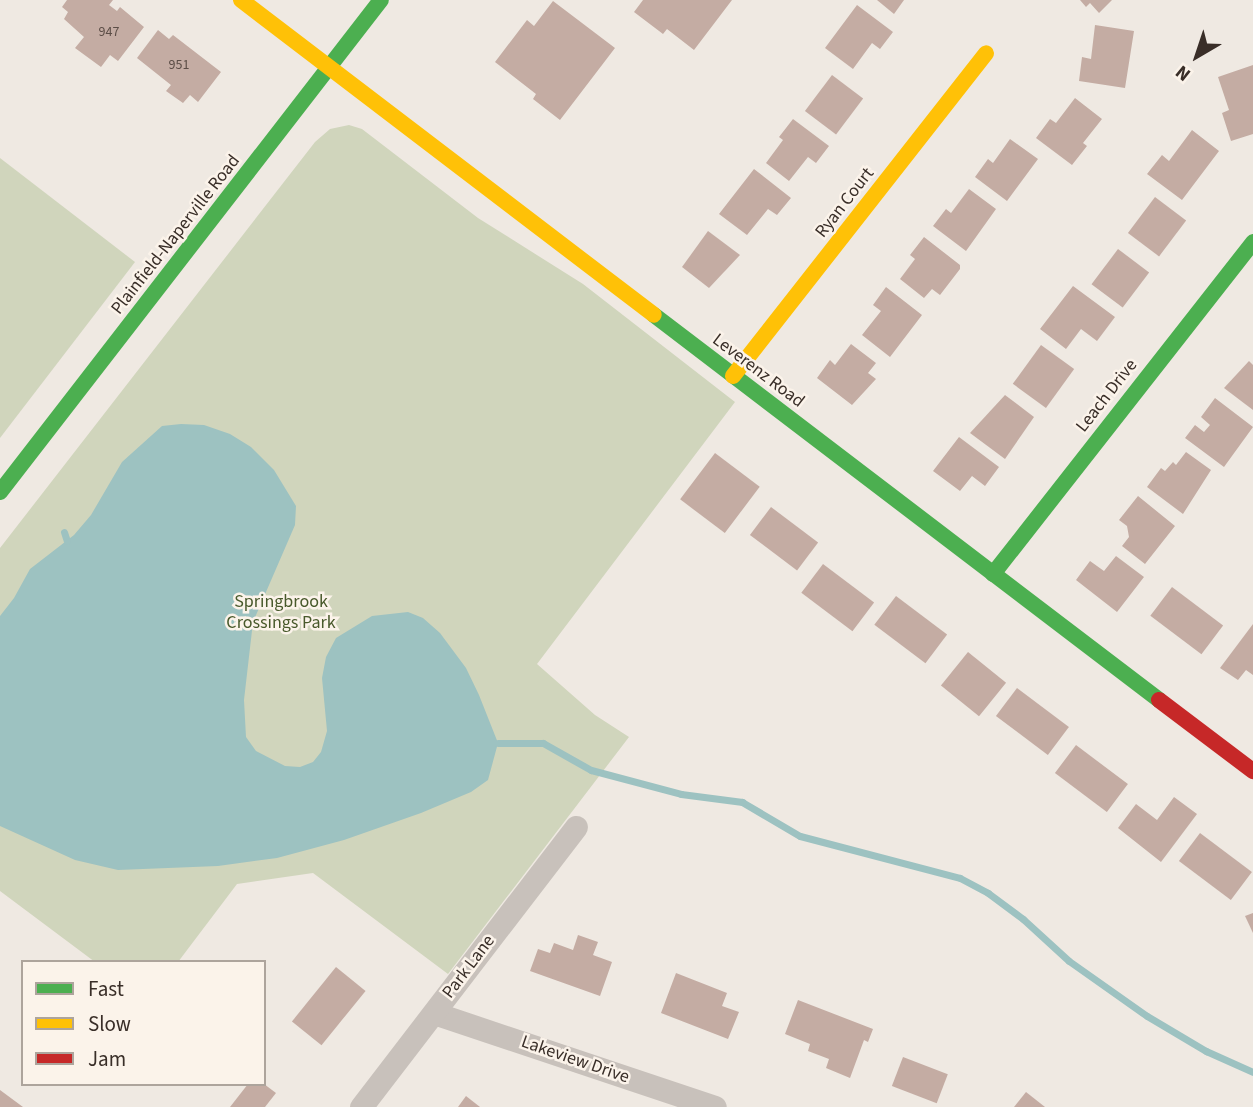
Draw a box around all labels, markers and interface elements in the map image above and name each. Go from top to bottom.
north arrow [1162,21,1232,91]
house number: 947 [99,24,119,40]
house number: 951 [169,57,189,73]
text: N [1170,58,1197,87]
street label: Plainfield-Naperville Road [107,151,245,319]
street label: Ryan Court [811,164,879,242]
street label: Leverenz Road [708,329,808,413]
street label: Leach Drive [1072,355,1142,437]
park label: Springbrook Crossings Park [226,592,336,634]
street label: Park Lane [438,931,500,1003]
legend [21,960,266,1086]
text: Fast [88,974,124,1004]
text: Slow [88,1009,131,1039]
street label: Lakeview Drive [518,1031,632,1089]
text: Jam [88,1044,126,1074]

